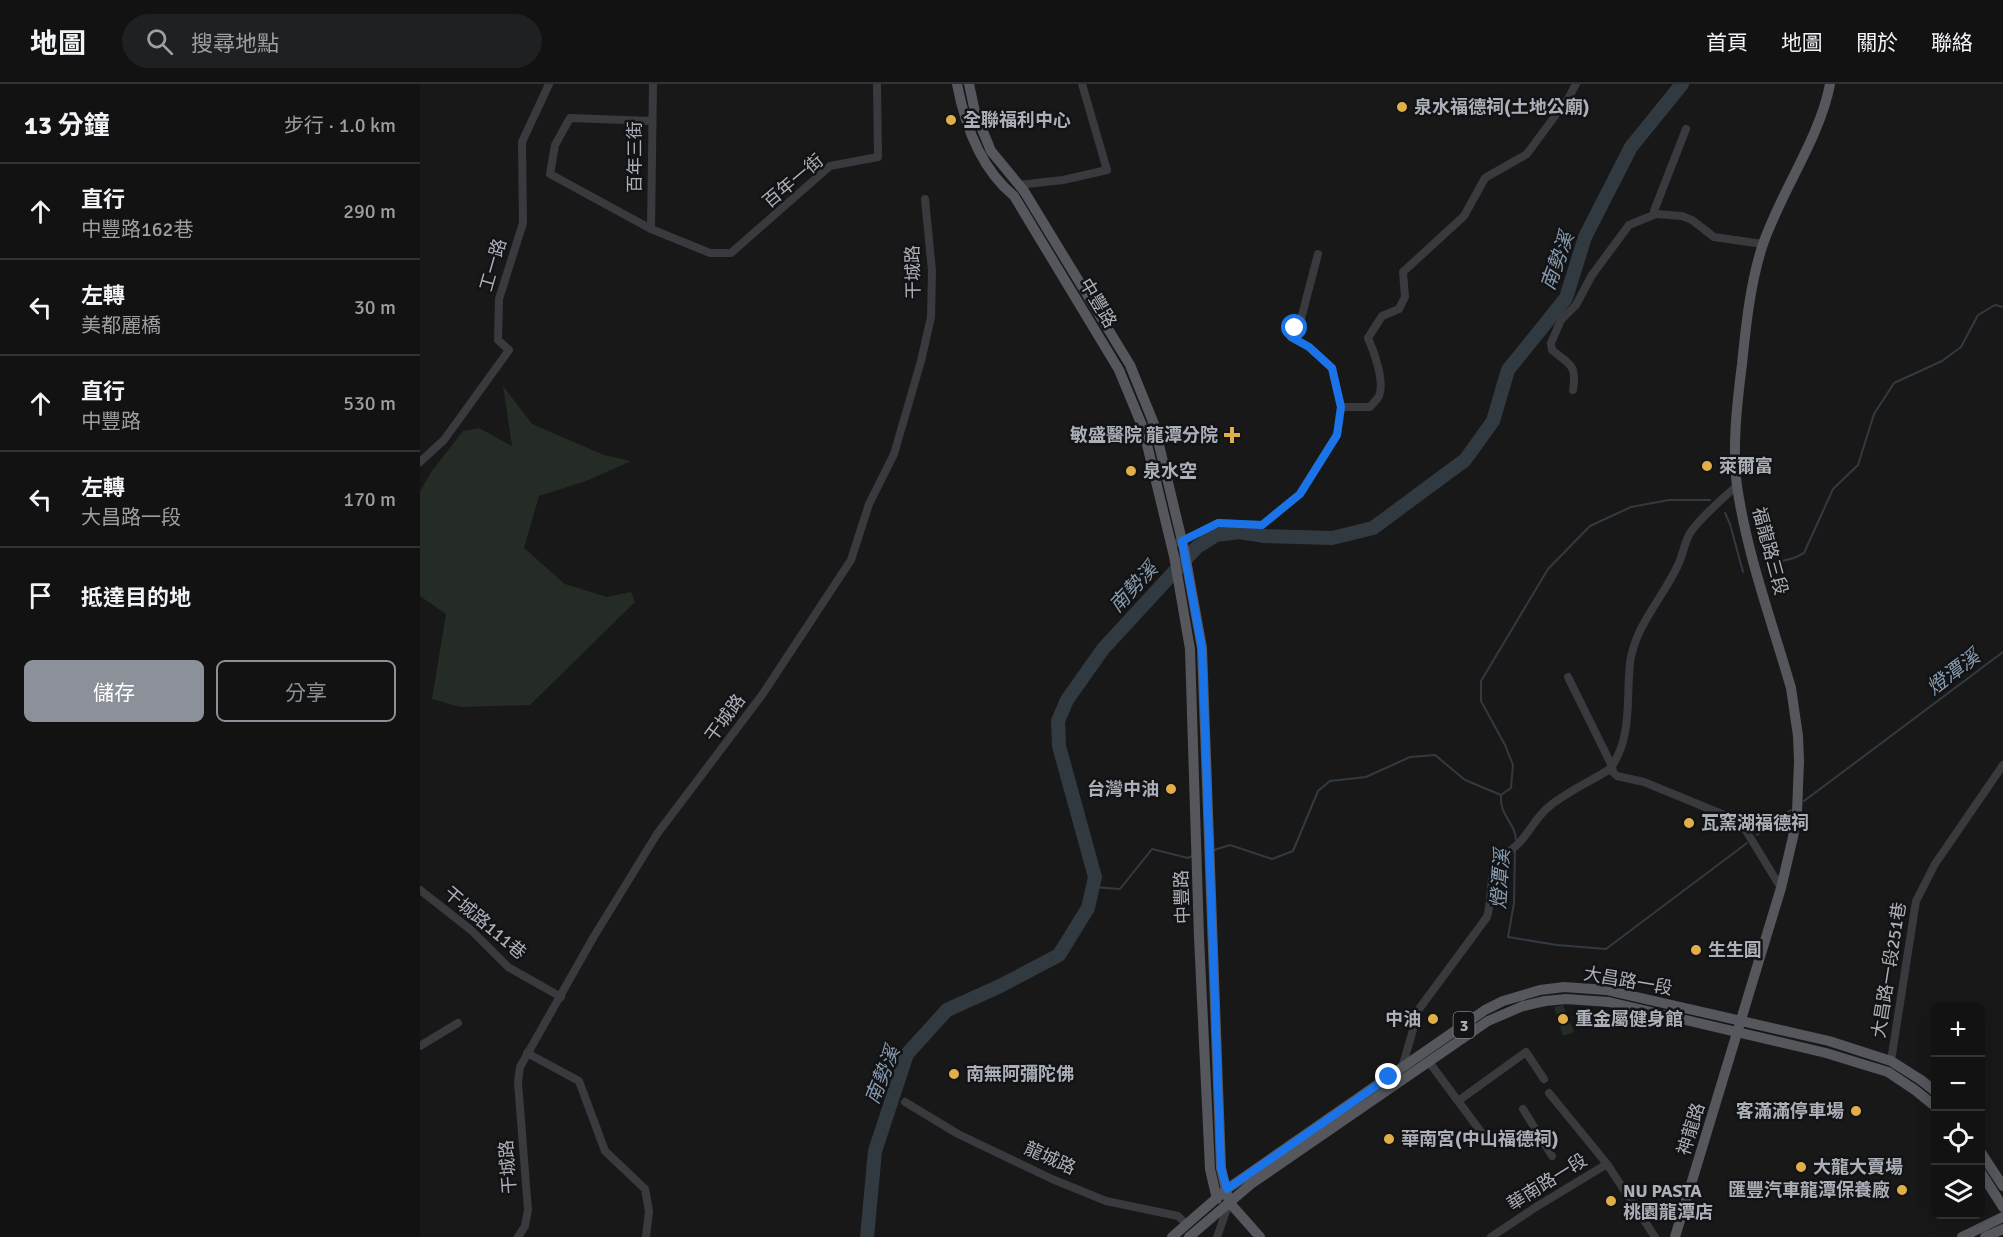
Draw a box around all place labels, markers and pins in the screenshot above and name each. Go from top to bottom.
place label: 泉水福德祠(土地公廟) [1414,96,1590,118]
marker: 泉水福德祠(土地公廟) [1395,100,1409,114]
place label: 全聯福利中心 [963,109,1071,131]
marker: 全聯福利中心 [944,113,958,127]
place label: 敏盛醫院 龍潭分院 [1070,424,1218,446]
marker: 敏盛醫院 龍潭分院 [1223,426,1241,444]
place label: 萊爾富 [1719,455,1773,477]
marker: 萊爾富 [1700,459,1714,473]
place label: 泉水空 [1143,460,1197,482]
marker: 泉水空 [1124,464,1138,478]
place label: 台灣中油 [1087,778,1159,800]
marker: 台灣中油 [1164,782,1178,796]
place label: 瓦窯湖福德祠 [1701,812,1809,834]
marker: 瓦窯湖福德祠 [1682,816,1696,830]
place label: 生生圓 [1708,939,1762,961]
marker: 生生圓 [1689,943,1703,957]
place label: 中油 [1385,1008,1421,1030]
place label: 重金屬健身館 [1575,1008,1683,1030]
marker: 中油 [1426,1012,1440,1026]
marker: 重金屬健身館 [1556,1012,1570,1026]
place label: 南無阿彌陀佛 [966,1063,1074,1085]
marker: 南無阿彌陀佛 [947,1067,961,1081]
place label: 客滿滿停車場 [1736,1100,1844,1122]
marker: 客滿滿停車場 [1849,1104,1863,1118]
place label: 華南宮(中山福德祠) [1401,1128,1559,1150]
marker: 華南宮(中山福德祠) [1382,1132,1396,1146]
place label: 大龍大賣場 [1813,1156,1903,1178]
marker: 大龍大賣場 [1794,1160,1808,1174]
place label: 匯豐汽車龍潭保養廠 [1728,1179,1890,1201]
place label: NU PASTA 桃園龍潭店 [1623,1180,1713,1223]
marker: 匯豐汽車龍潭保養廠 [1895,1183,1909,1197]
marker: NU PASTA 桃園龍潭店 [1604,1194,1618,1208]

